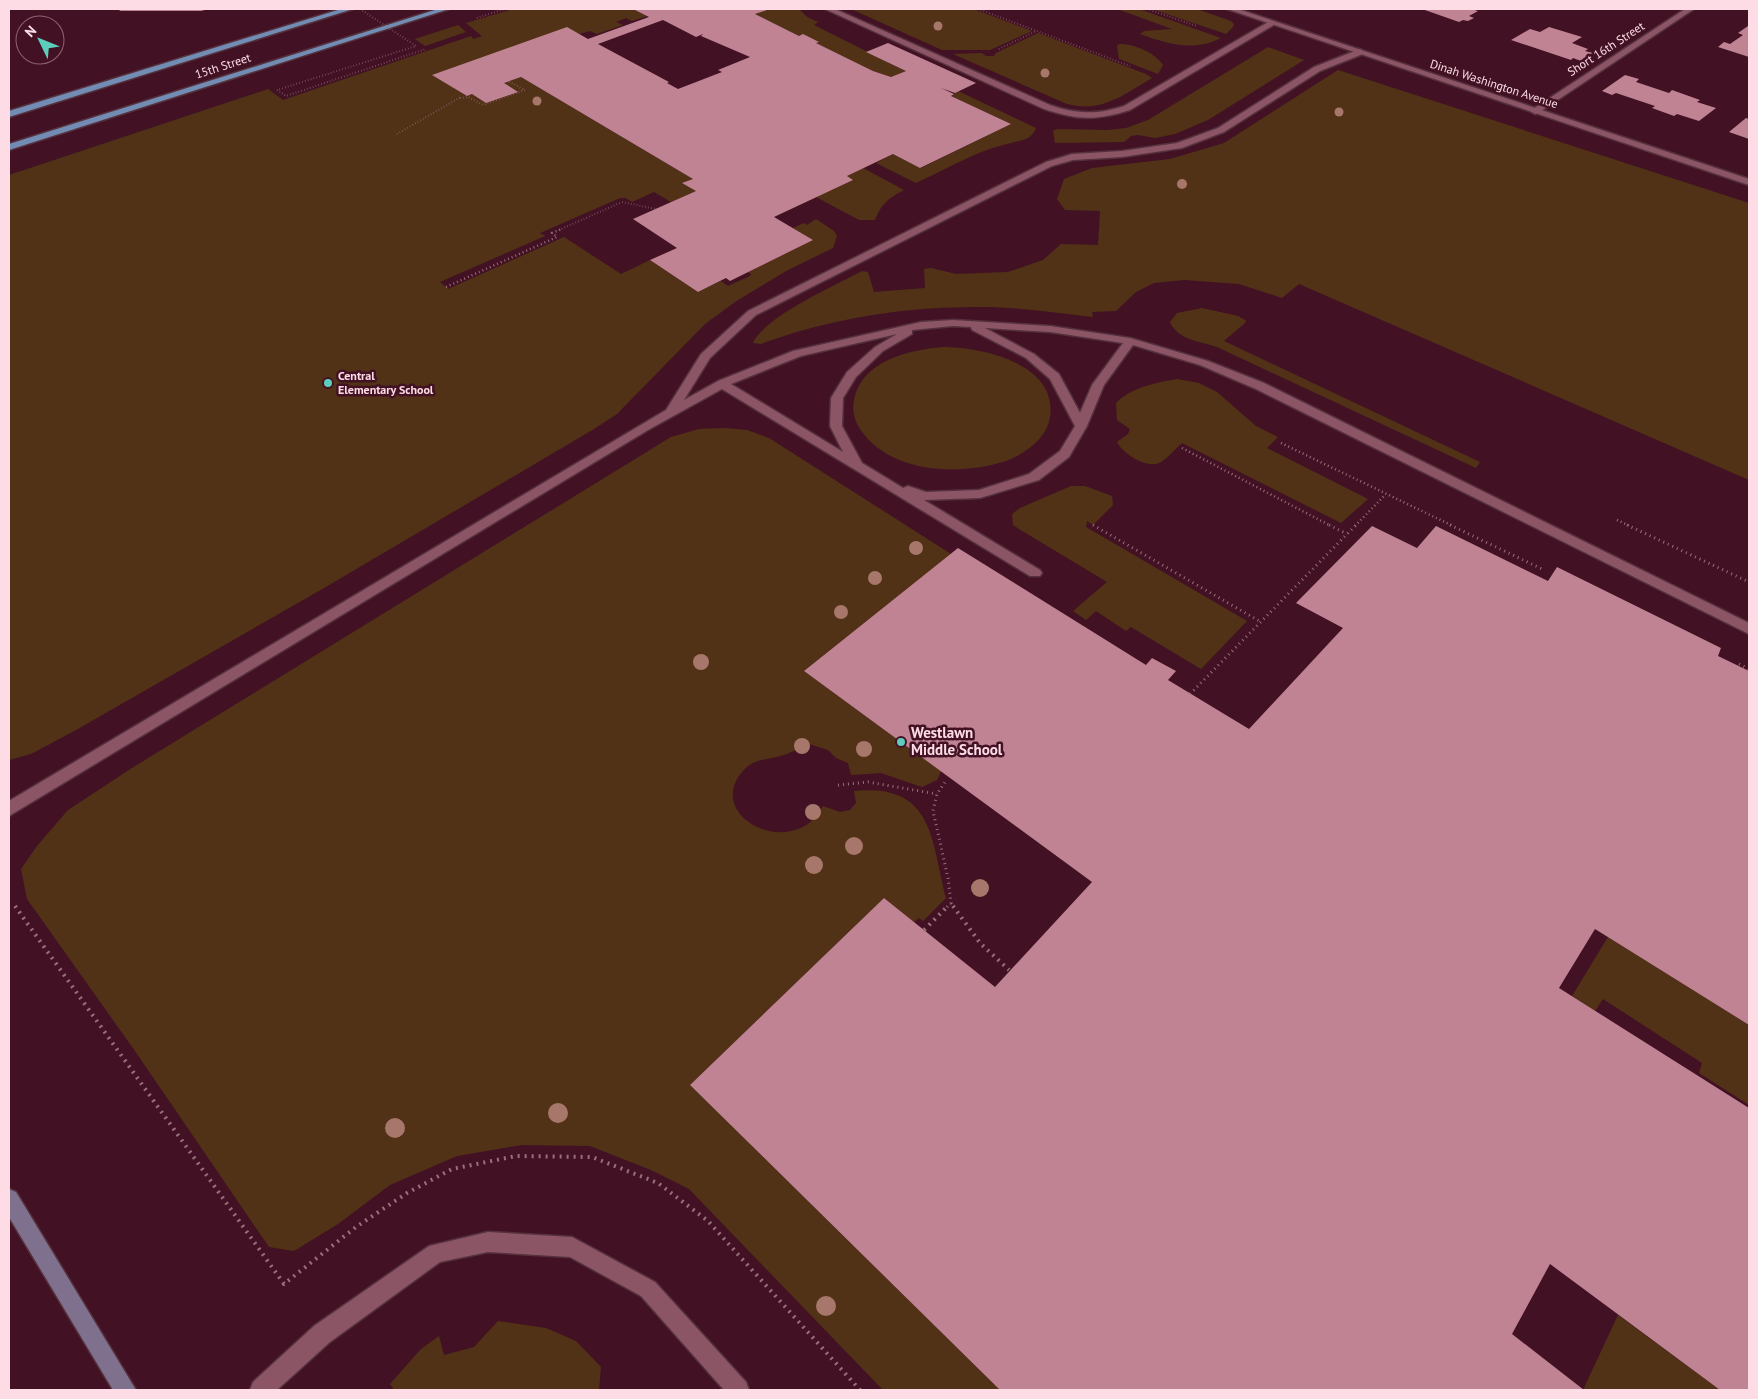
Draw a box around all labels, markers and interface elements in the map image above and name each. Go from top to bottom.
north arrow [15,15,65,65]
street label: Short 16th Street [1564,18,1647,79]
text: N [21,22,40,41]
street label: 15th Street [193,49,253,82]
street label: Dinah Washington Avenue [1428,56,1560,111]
place label: Central Elementary School [338,368,434,397]
marker: Central Elementary School [322,377,334,389]
place label: Westlawn Middle School [911,723,1003,759]
marker: Westlawn Middle School [895,736,907,748]

